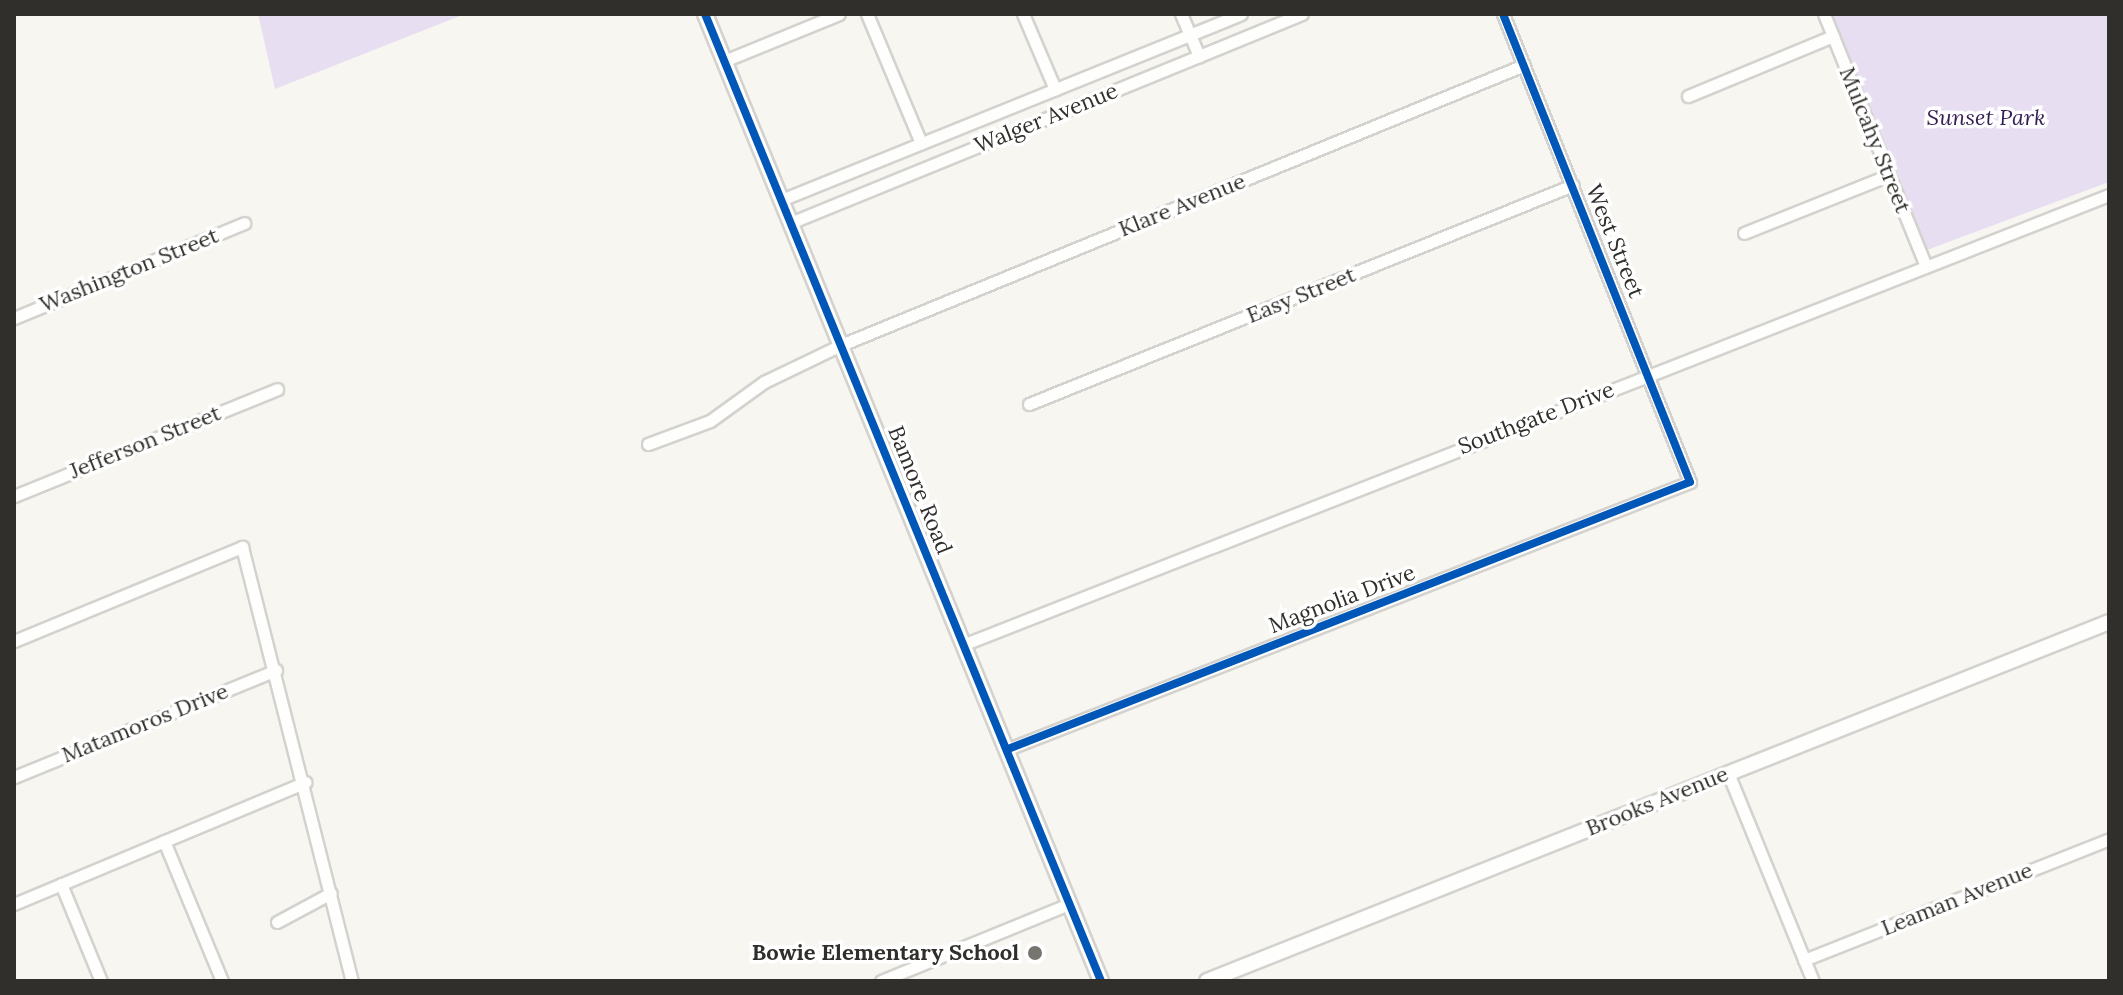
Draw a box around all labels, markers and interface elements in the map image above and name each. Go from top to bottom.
street label: Mulcahy Street [1834,63,1916,217]
street label: Walger Avenue [970,77,1122,159]
park label: Sunset Park [1927,105,2045,131]
street label: Klare Avenue [1115,168,1249,242]
street label: West Street [1580,181,1650,301]
street label: Washington Street [36,222,222,318]
street label: Easy Street [1243,261,1359,329]
street label: Southgate Drive [1454,376,1618,460]
street label: Jefferson Street [66,400,224,484]
street label: Bamore Road [882,422,958,558]
street label: Magnolia Drive [1265,559,1419,639]
street label: Matamoros Drive [58,678,232,768]
street label: Brooks Avenue [1582,760,1732,842]
street label: Leaman Avenue [1878,857,2036,941]
place label: Bowie Elementary School [752,940,1019,966]
marker: Bowie Elementary School [1026,944,1044,962]

